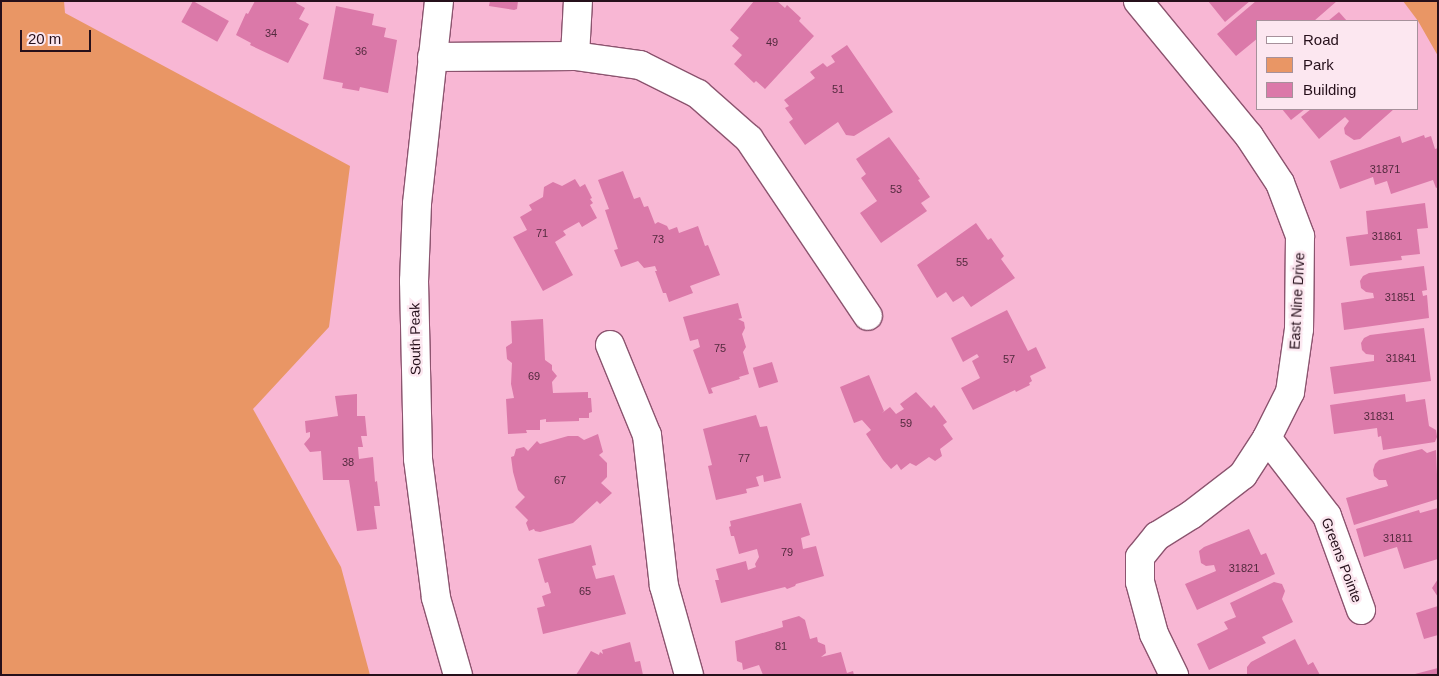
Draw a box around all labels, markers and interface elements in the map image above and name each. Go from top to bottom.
scale bar [22,20,94,52]
legend [1256,20,1419,110]
house number: 34 [265,26,277,40]
text: 20 m [28,30,61,47]
text: Road [1303,31,1339,48]
house number: 49 [766,35,778,49]
house number: 36 [355,44,367,58]
text: Park [1303,56,1334,73]
text: Building [1303,81,1356,98]
house number: 51 [832,82,844,96]
house number: 31871 [1370,162,1400,176]
house number: 53 [890,182,902,196]
house number: 71 [536,226,548,240]
house number: 31861 [1372,229,1402,243]
house number: 73 [652,232,664,246]
street label: East Nine Drive [1286,252,1308,350]
house number: 55 [956,255,968,269]
house number: 31851 [1385,290,1415,304]
street label: South Peak [406,303,424,375]
house number: 75 [714,341,726,355]
house number: 31841 [1386,351,1416,365]
house number: 57 [1003,352,1015,366]
house number: 69 [528,369,540,383]
house number: 31831 [1364,409,1394,423]
house number: 59 [900,416,912,430]
house number: 77 [738,451,750,465]
house number: 38 [342,455,354,469]
house number: 67 [554,473,566,487]
street label: Greens Pointe [1318,515,1366,605]
house number: 31811 [1383,531,1413,545]
house number: 79 [781,545,793,559]
house number: 31821 [1229,561,1259,575]
house number: 65 [579,584,591,598]
house number: 81 [775,639,787,653]

